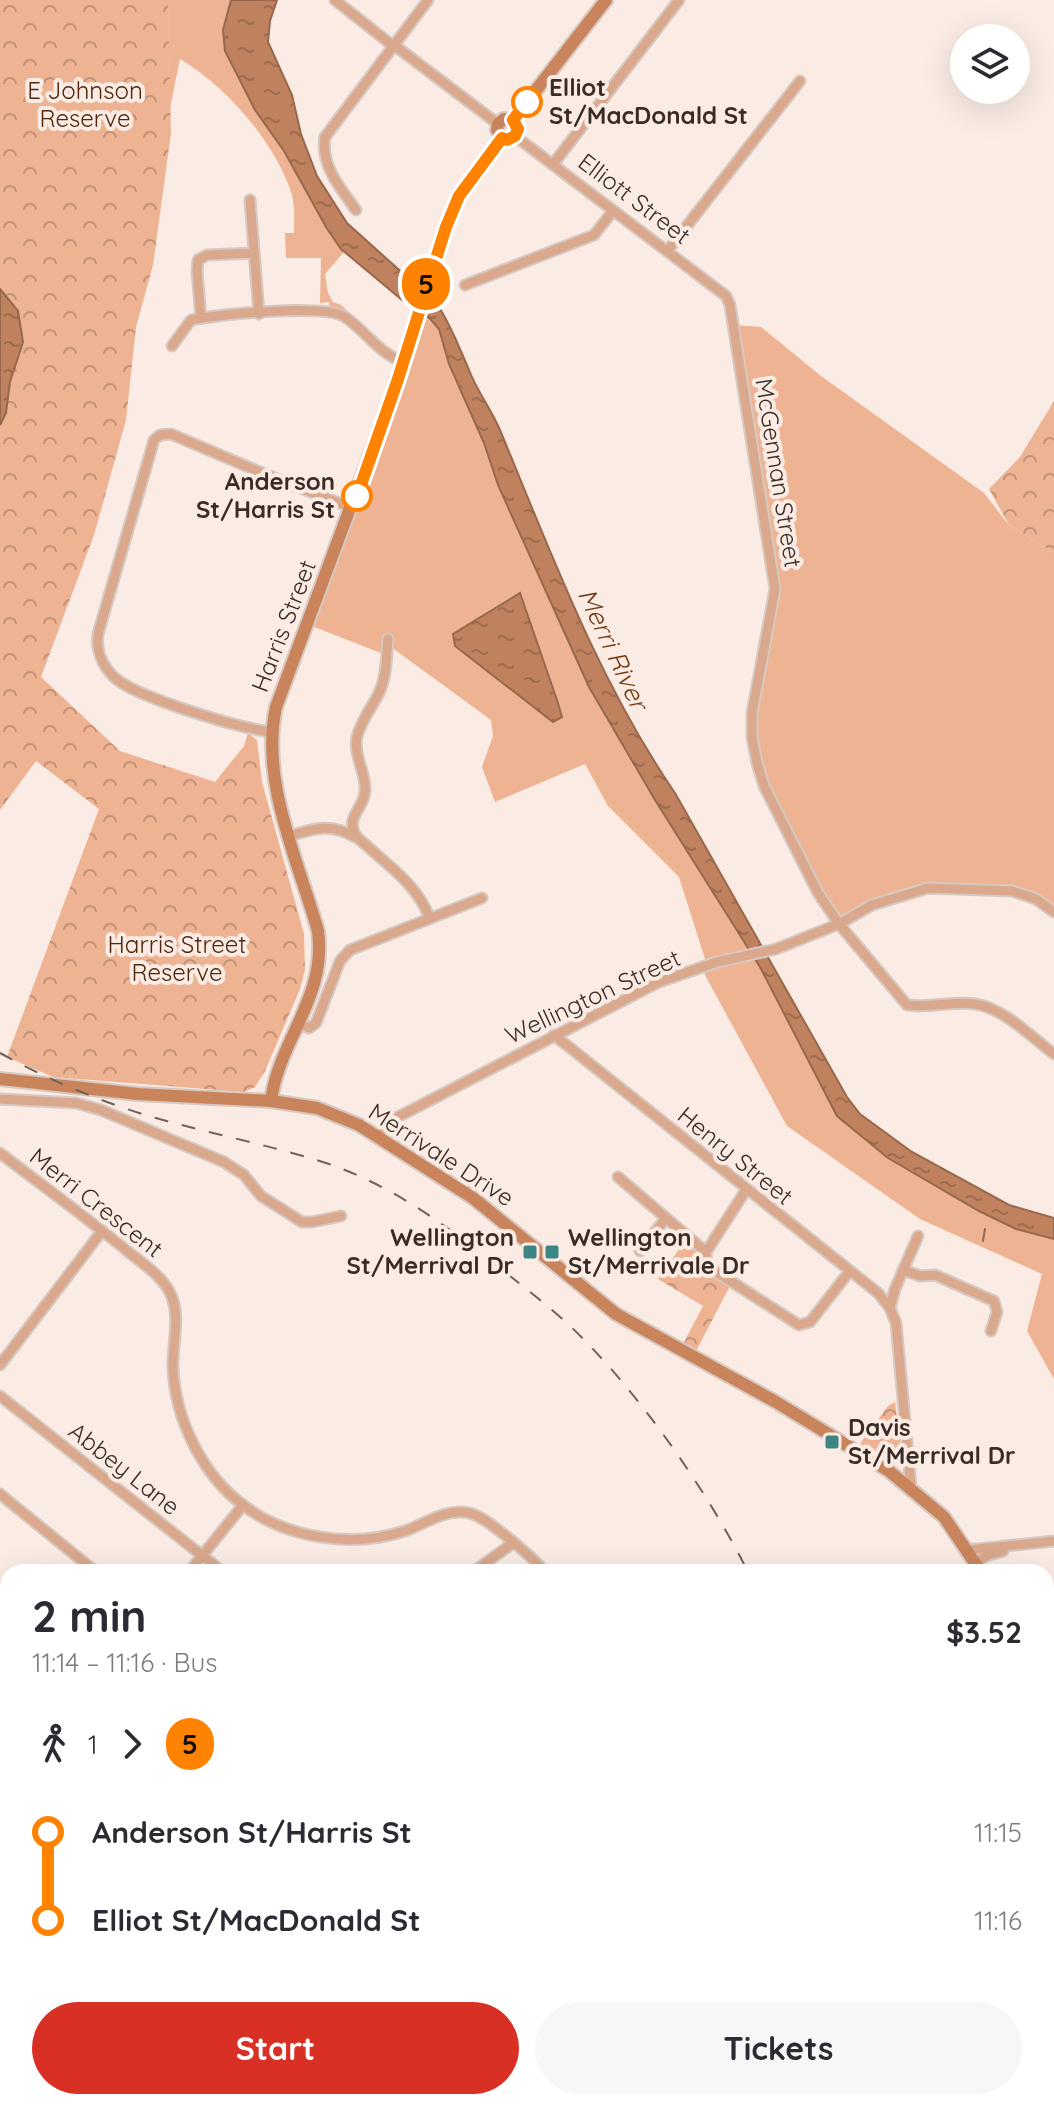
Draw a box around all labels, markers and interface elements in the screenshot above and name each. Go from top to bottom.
map controls [950,24,1030,104]
button: layers [950,24,1030,104]
place label: Elliot St/MacDonald St [549,72,748,130]
park label: E Johnson Reserve [27,75,143,133]
marker: Elliot St/MacDonald St [512,87,542,117]
street label: Elliott Street [573,146,697,250]
line badge: 5 [400,258,452,310]
text: 5 [418,266,434,301]
street label: McGennan Street [749,376,809,569]
place label: Anderson St/Harris St [196,466,335,524]
marker: Anderson St/Harris St [342,481,372,511]
street label: Harris Street [244,555,322,696]
water label: Merri River [571,583,657,717]
park label: Harris Street Reserve [108,929,246,987]
street label: Wellington Street [500,942,685,1050]
street label: Merrivale Drive [363,1096,520,1212]
street label: Henry Street [672,1100,799,1211]
street label: Merri Crescent [24,1141,169,1264]
place label: Wellington St/Merrival Dr [347,1222,514,1280]
place label: Wellington St/Merrivale Dr [568,1222,749,1280]
marker: Wellington St/Merrival Dr [521,1243,539,1261]
marker: Wellington St/Merrivale Dr [543,1243,561,1261]
place label: Davis St/Merrival Dr [848,1412,1015,1470]
street label: Abbey Lane [63,1415,186,1521]
marker: Davis St/Merrival Dr [823,1433,841,1451]
text: 2 min [32,1588,147,1643]
text: $3.52 [946,1613,1022,1651]
text: 11:14 – 11:16 · Bus [32,1646,217,1679]
icon: walk [32,1722,76,1766]
icon: forward [110,1722,154,1766]
text: 5 [182,1726,198,1761]
text: 1 [88,1728,98,1761]
text: Anderson St/Harris St [92,1813,412,1851]
text: 11:15 [974,1816,1022,1849]
text: Elliot St/MacDonald St [92,1901,420,1939]
text: 11:16 [974,1904,1022,1937]
button: Start [32,2002,519,2094]
button: Tickets [535,2002,1022,2094]

